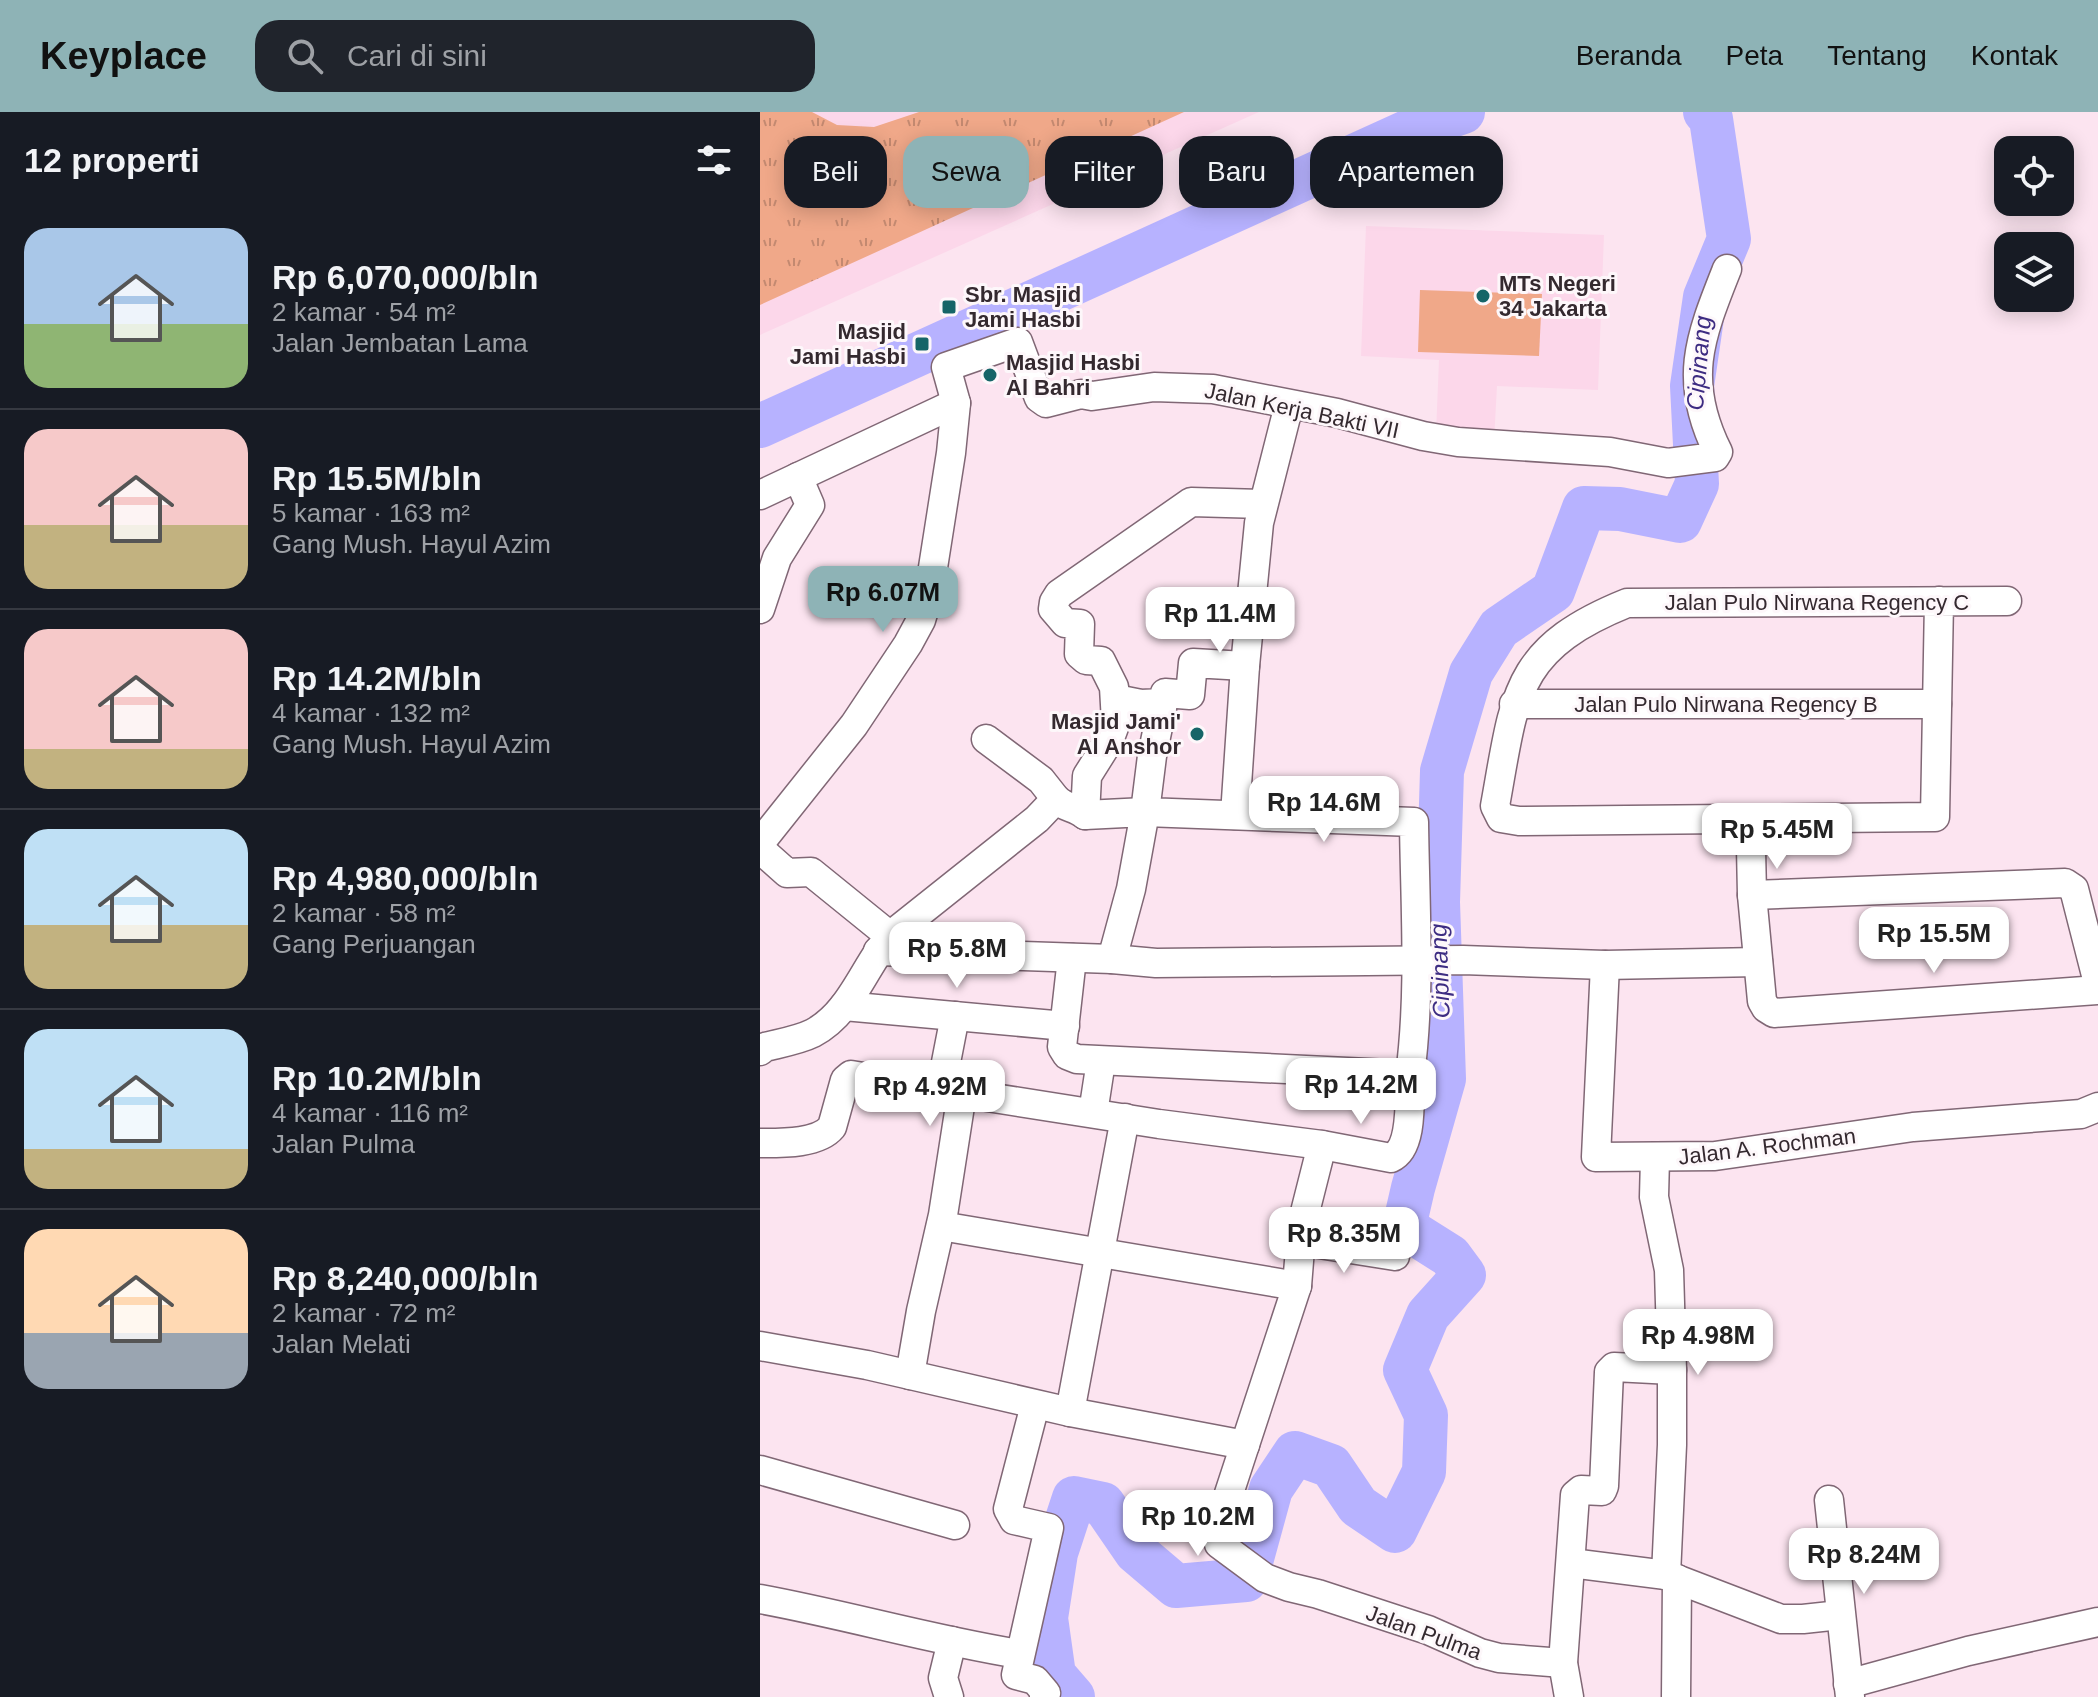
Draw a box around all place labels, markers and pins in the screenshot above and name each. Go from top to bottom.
place label: MTs Negeri 34 Jakarta [1499,271,1616,321]
place label: Sbr. Masjid Jami Hasbi [965,282,1081,332]
marker: MTs Negeri 34 Jakarta [1474,287,1492,305]
marker: Sbr. Masjid Jami Hasbi [940,298,958,316]
place label: Masjid Jami Hasbi [790,319,906,369]
marker: Masjid Jami Hasbi [913,335,931,353]
place label: Masjid Hasbi Al Bahri [1006,350,1140,400]
marker: Masjid Hasbi Al Bahri [981,366,999,384]
pin: Rp 6.07M [800,566,966,634]
pin: Rp 11.4M [1137,587,1303,655]
place label: Masjid Jami' Al Anshor [1051,709,1181,759]
marker: Masjid Jami' Al Anshor [1188,725,1206,743]
pin: Rp 14.6M [1241,776,1407,844]
pin: Rp 5.45M [1694,803,1860,871]
pin: Rp 15.5M [1851,907,2017,975]
pin: Rp 5.8M [883,922,1031,990]
pin: Rp 14.2M [1278,1058,1444,1126]
pin: Rp 4.92M [847,1060,1013,1128]
pin: Rp 8.35M [1261,1207,1427,1275]
pin: Rp 4.98M [1615,1309,1781,1377]
pin: Rp 10.2M [1115,1490,1281,1558]
pin: Rp 8.24M [1781,1528,1947,1596]

